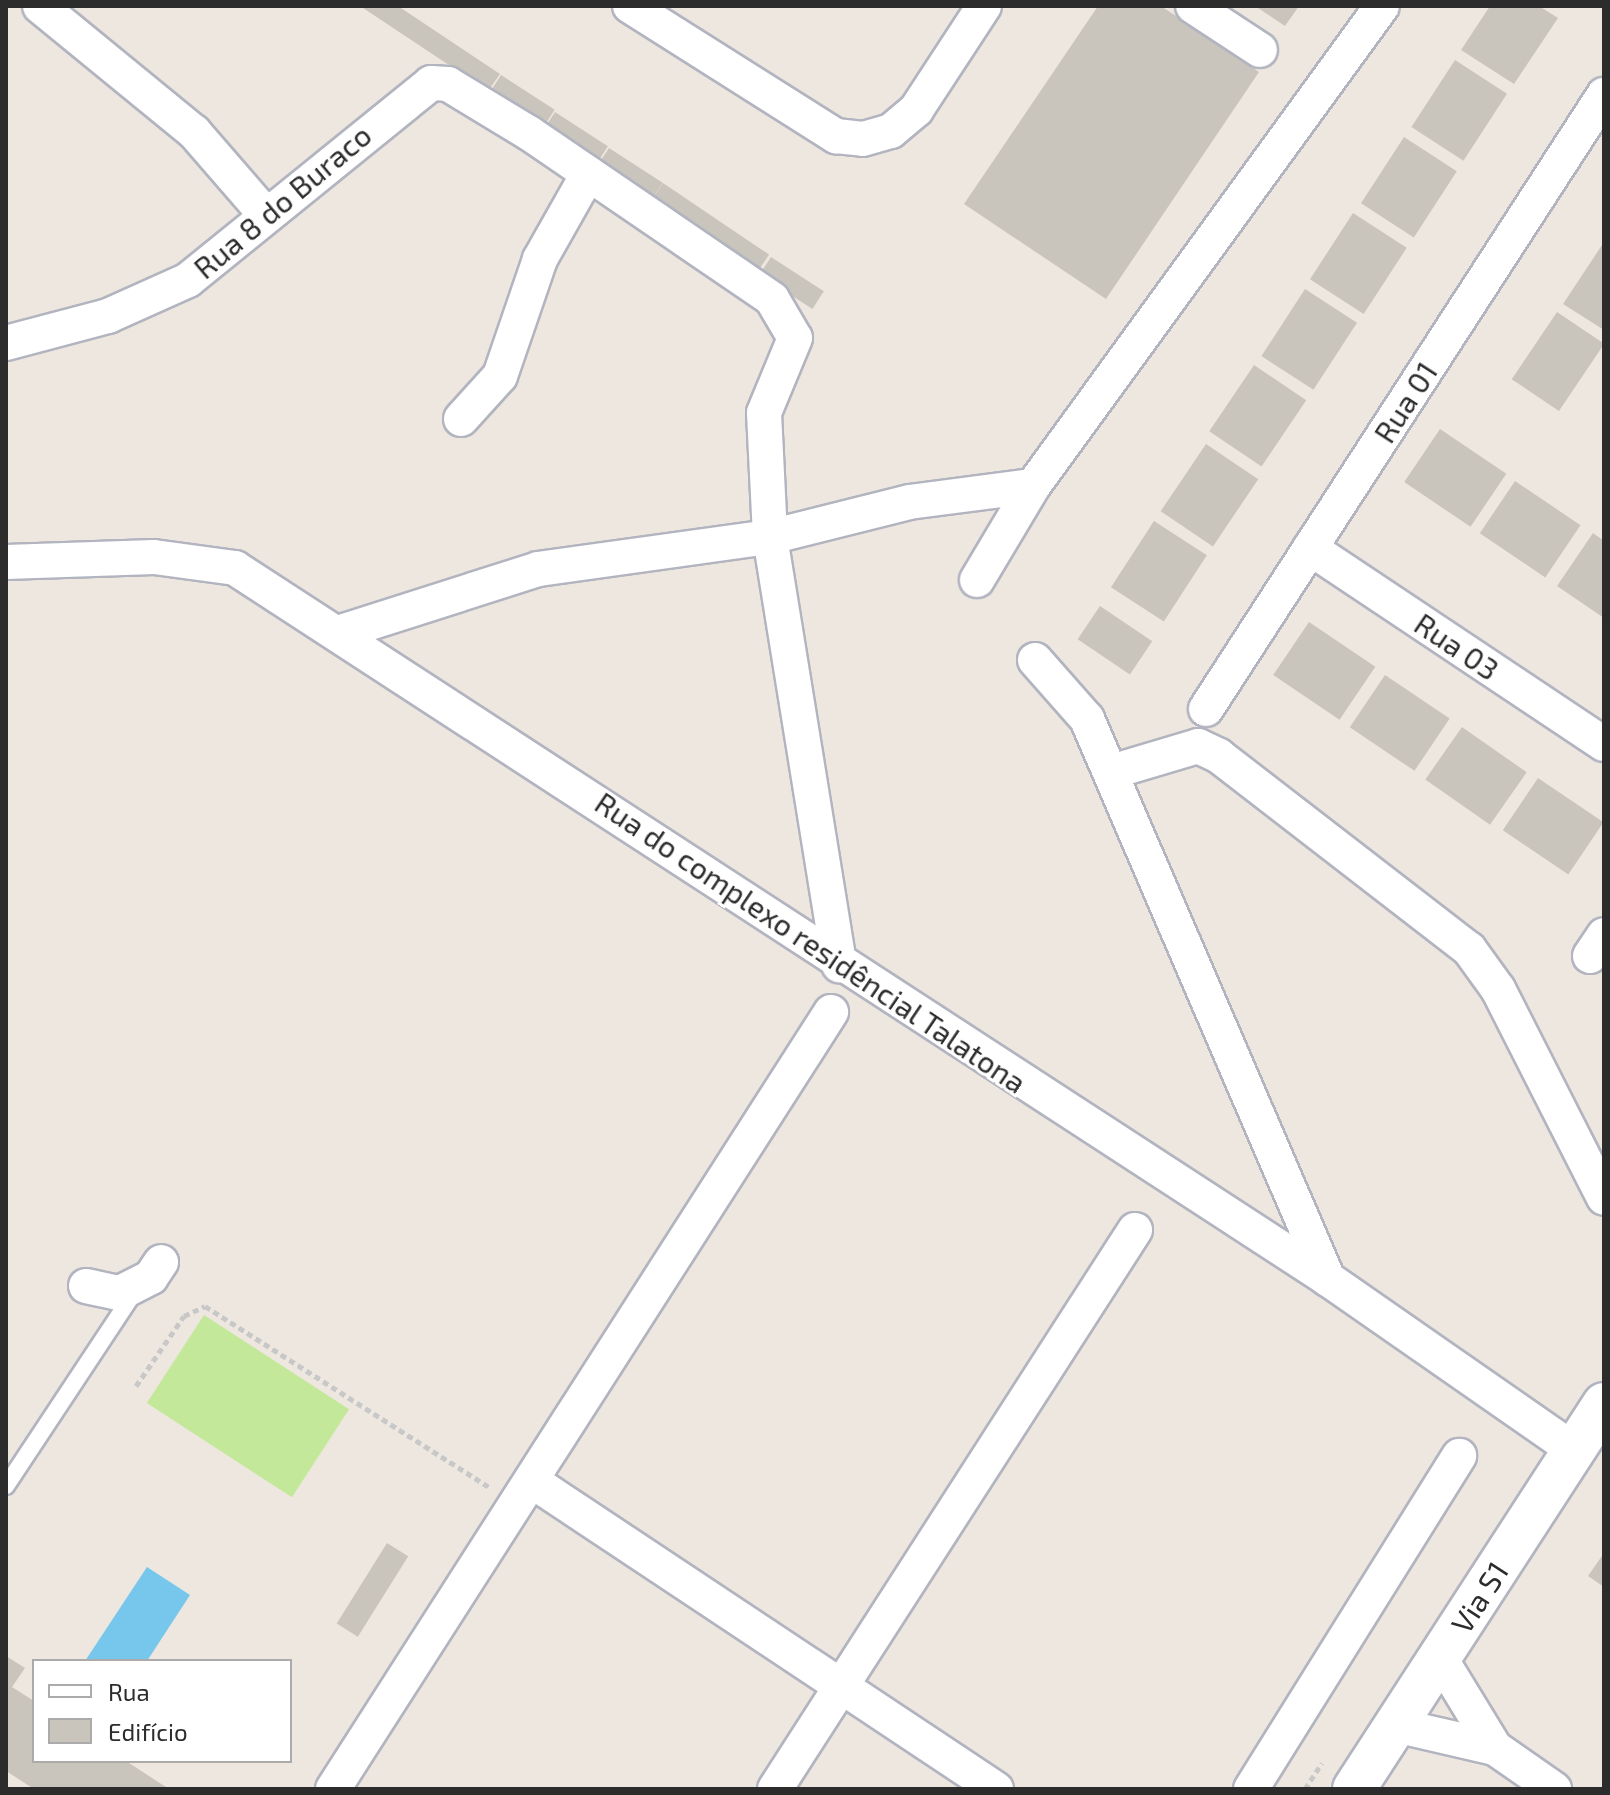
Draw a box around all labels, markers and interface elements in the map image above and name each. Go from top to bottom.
street label: Rua 8 do Buraco [186,116,378,286]
street label: Rua 01 [1366,355,1444,449]
street label: Rua 03 [1408,605,1506,687]
street label: Rua do complexo residêncial Talatona [588,784,1034,1100]
street label: Via S1 [1443,1555,1515,1639]
legend [32,1659,292,1763]
text: Rua [108,1677,150,1706]
text: Edifício [108,1717,188,1746]

